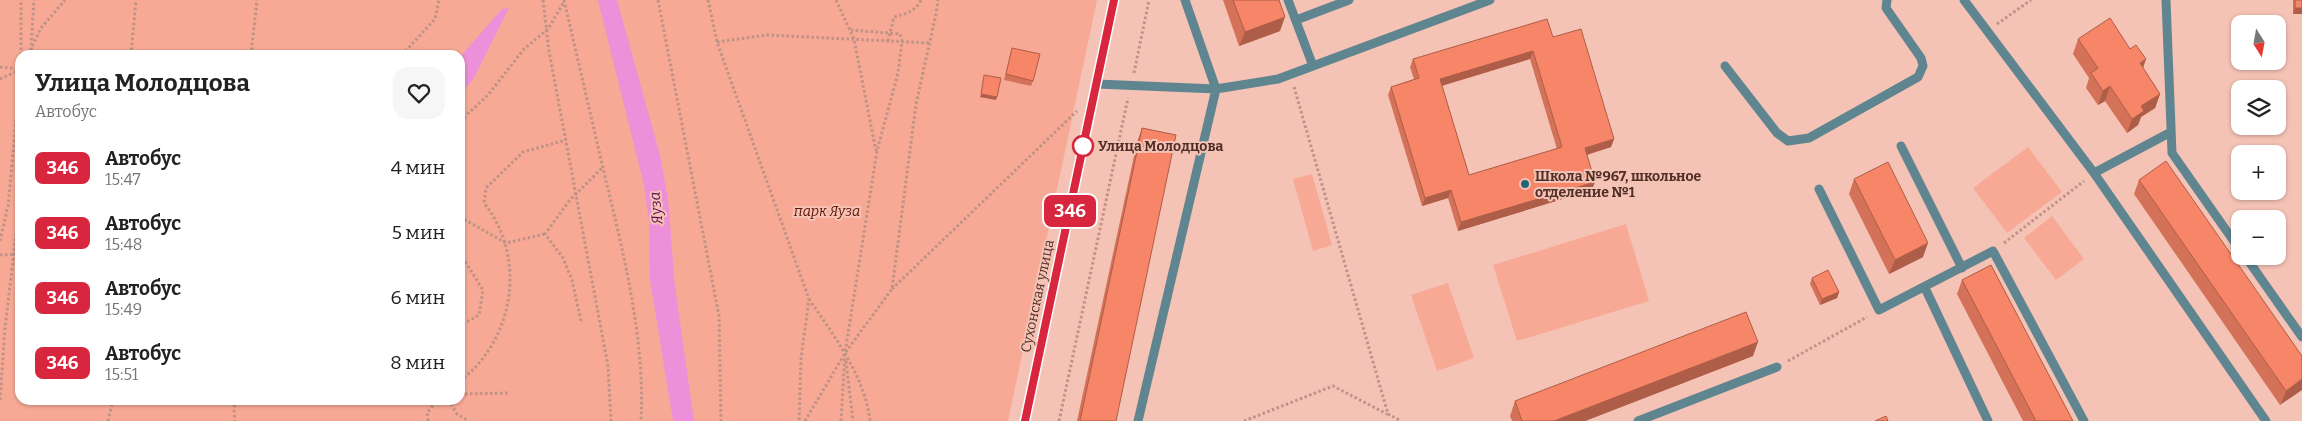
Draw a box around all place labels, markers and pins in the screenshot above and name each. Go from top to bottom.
marker: Улица Молодцова [1072,135,1094,157]
place label: Улица Молодцова [1098,138,1223,155]
place label: Школа №967, школьное отделение №1 [1535,168,1702,201]
marker: Школа №967, школьное отделение №1 [1519,178,1531,190]

